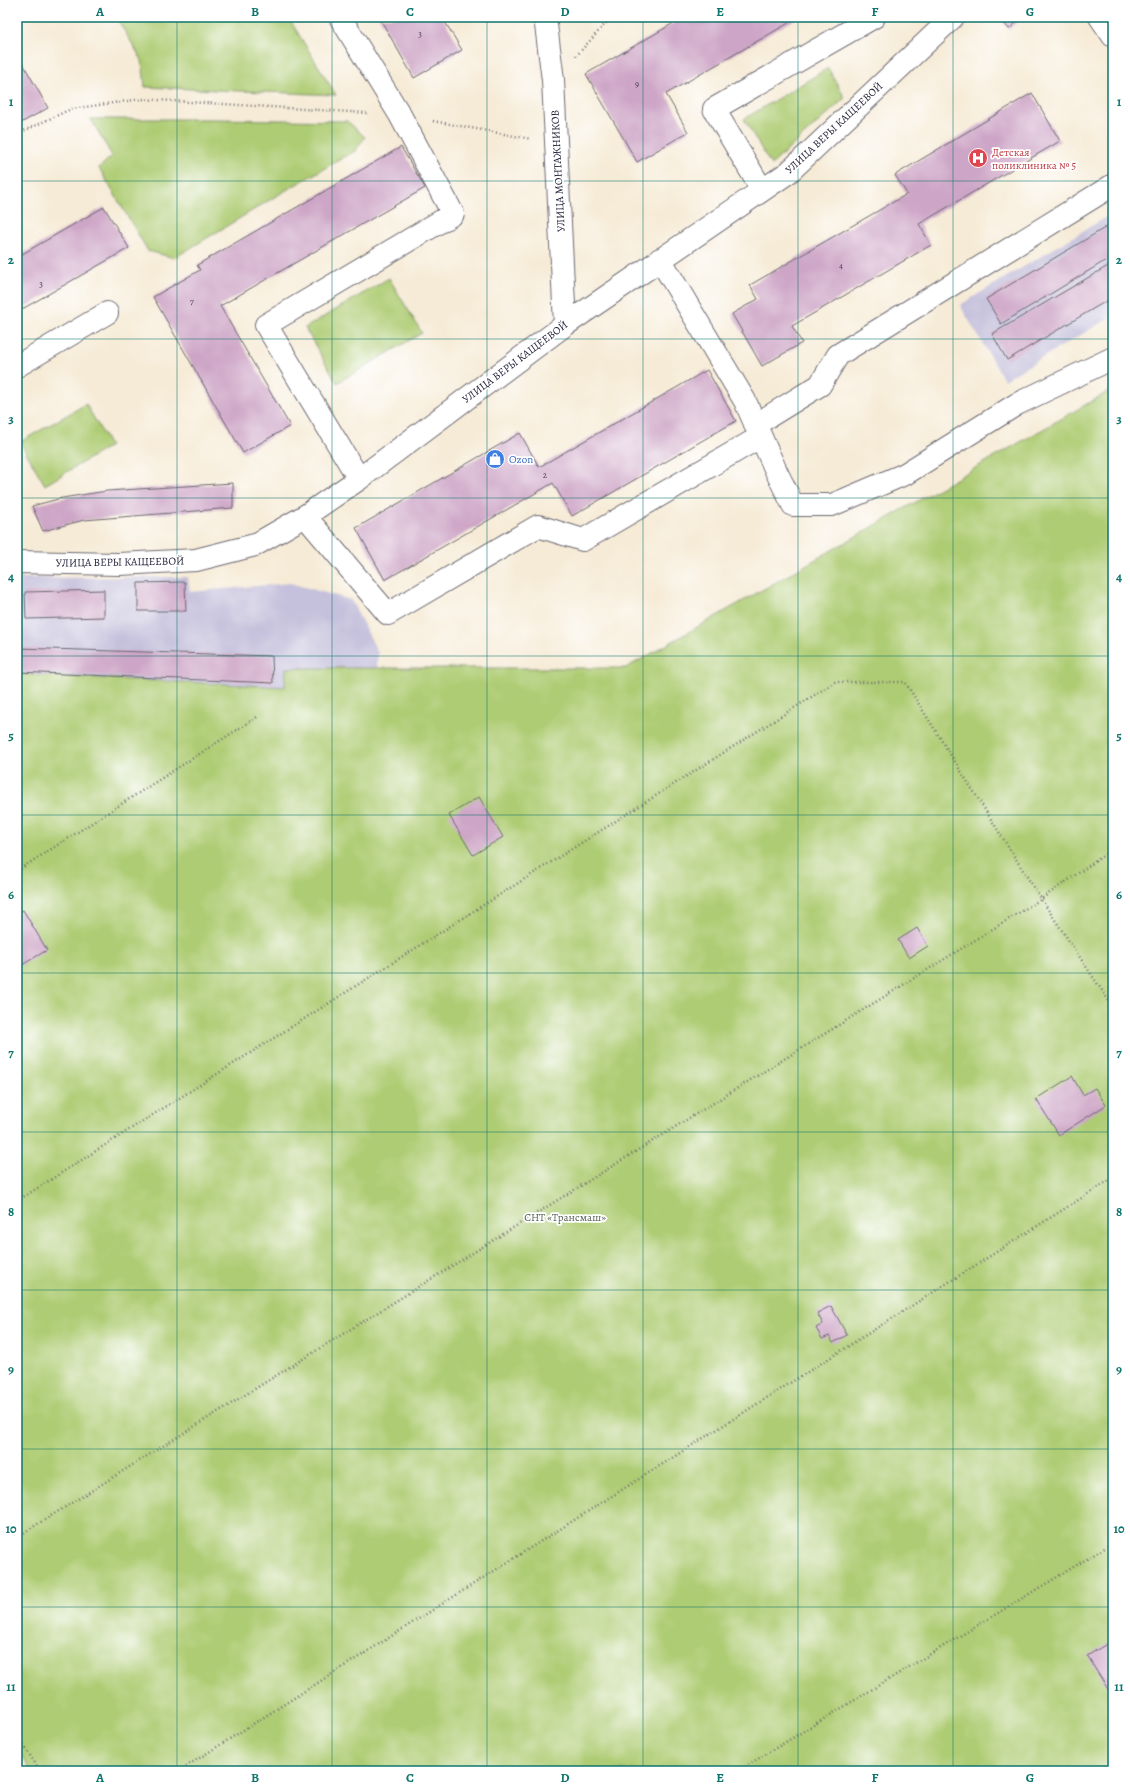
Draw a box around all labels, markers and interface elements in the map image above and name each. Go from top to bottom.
text: A [95,3,105,20]
text: B [251,3,259,20]
text: C [406,3,414,20]
text: D [560,3,570,20]
text: E [716,3,724,20]
text: F [872,3,879,20]
text: G [1026,3,1034,20]
house number: 3 [418,28,422,40]
house number: 9 [635,78,639,90]
street label: УЛИЦА ВЕРЫ КАЩЕЕВОЙ [782,79,886,177]
text: 1 [9,93,14,110]
text: 1 [1117,93,1122,110]
street label: УЛИЦА МОНТАЖНИКОВ [547,110,569,232]
place label: Детская поликлиника № 5 [992,145,1077,173]
hospital icon: Детская поликлиника № 5 [967,147,989,169]
text: 2 [8,251,15,268]
text: 2 [1116,251,1123,268]
house number: 4 [839,259,843,271]
house number: 3 [39,278,43,290]
house number: 7 [190,295,194,307]
street label: УЛИЦА ВЕРЫ КАЩЕЕВОЙ [459,317,571,407]
text: 3 [8,410,14,427]
text: 3 [1116,410,1122,427]
shop icon: Ozon [484,448,506,470]
place label: Ozon [509,452,533,467]
house number: 2 [543,469,548,481]
street label: УЛИЦА ВЕРЫ КАЩЕЕВОЙ [56,553,184,571]
text: 4 [8,568,14,585]
text: 4 [1116,568,1122,585]
text: 5 [8,727,14,744]
text: 5 [1116,727,1122,744]
text: 6 [8,886,14,903]
text: 6 [1116,886,1122,903]
text: 7 [8,1044,14,1061]
text: 7 [1116,1044,1122,1061]
text: 8 [8,1203,14,1220]
text: 8 [1116,1203,1122,1220]
park label: СНТ «Трансмаш» [524,1210,606,1225]
text: 9 [8,1361,14,1378]
text: 9 [1116,1361,1122,1378]
text: 10 [5,1520,17,1537]
text: 10 [1113,1520,1125,1537]
text: 11 [6,1678,16,1695]
text: 11 [1114,1678,1124,1695]
text: A [95,1769,105,1786]
text: B [251,1769,259,1786]
text: C [406,1769,414,1786]
text: D [560,1769,570,1786]
text: E [716,1769,724,1786]
text: F [872,1769,879,1786]
text: G [1026,1769,1034,1786]

